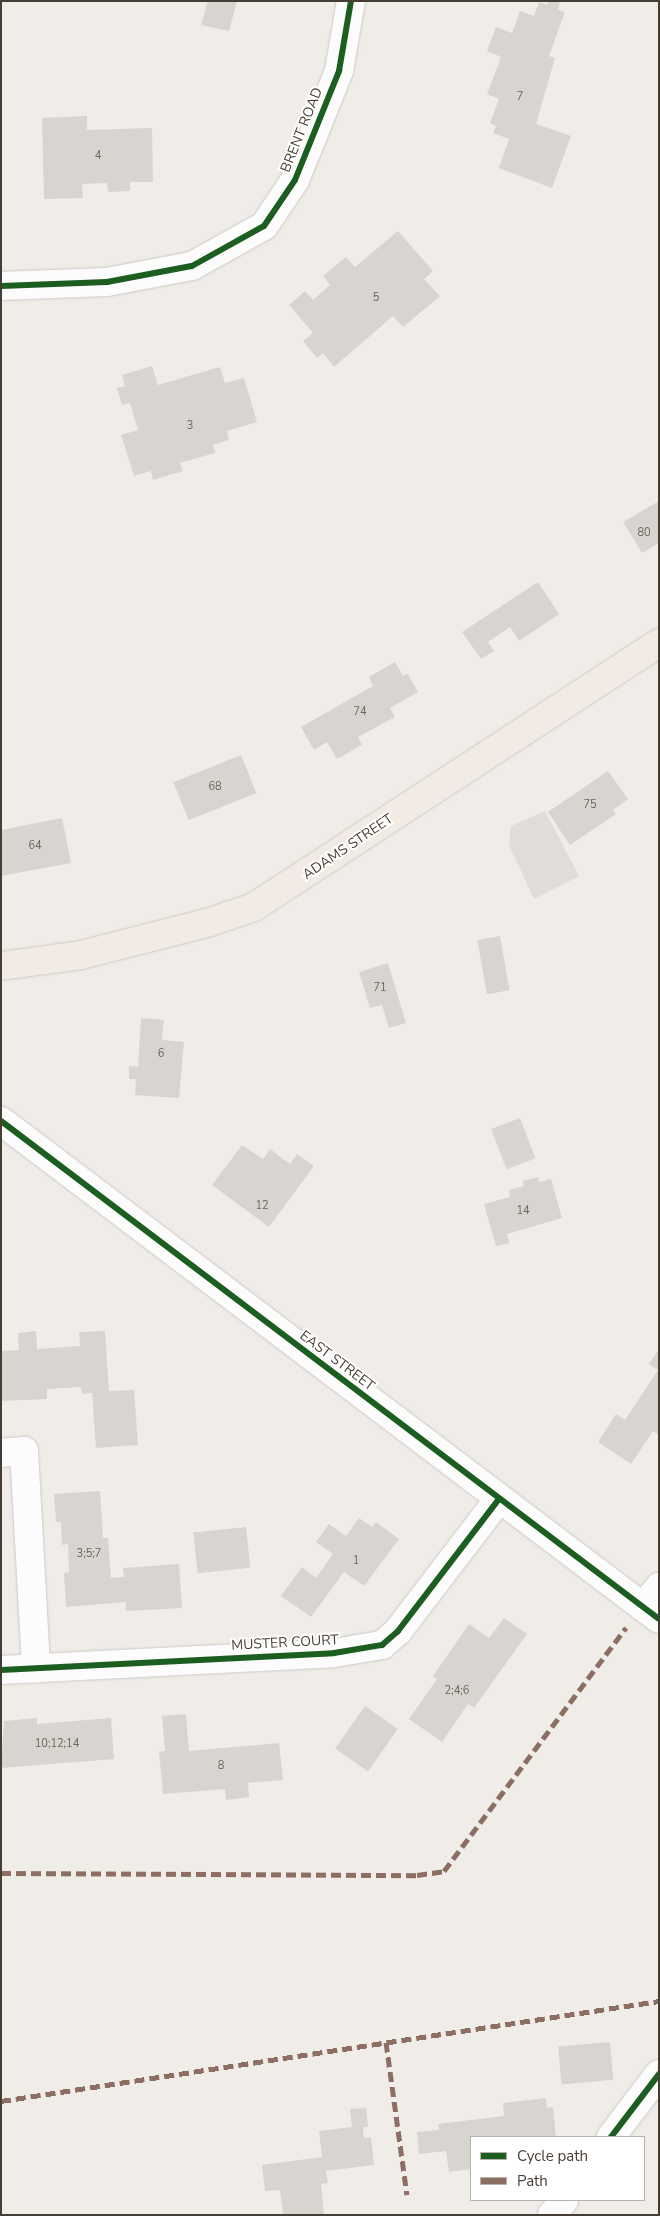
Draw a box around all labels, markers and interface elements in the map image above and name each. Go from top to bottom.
street label: BRENT ROAD [277,85,327,175]
house number: 7 [517,90,523,104]
house number: 4 [95,149,101,163]
house number: 5 [373,291,379,305]
house number: 3 [187,419,193,433]
house number: 80 [637,526,651,540]
house number: 74 [353,705,367,719]
house number: 68 [208,780,222,794]
house number: 75 [583,798,597,812]
street label: ADAMS STREET [300,811,396,883]
house number: 64 [28,839,42,853]
house number: 71 [373,981,387,995]
house number: 6 [158,1047,164,1061]
house number: 12 [255,1199,269,1213]
house number: 14 [516,1204,530,1218]
street label: EAST STREET [296,1327,378,1395]
house number: 3;5;7 [77,1547,101,1561]
house number: 1 [353,1554,359,1568]
street label: MUSTER COURT [231,1632,339,1654]
house number: 2;4;6 [445,1684,469,1698]
house number: 10;12;14 [35,1737,79,1751]
house number: 8 [218,1759,224,1773]
legend [470,2136,645,2201]
text: Cycle path [517,2146,588,2166]
text: Path [517,2171,548,2191]

